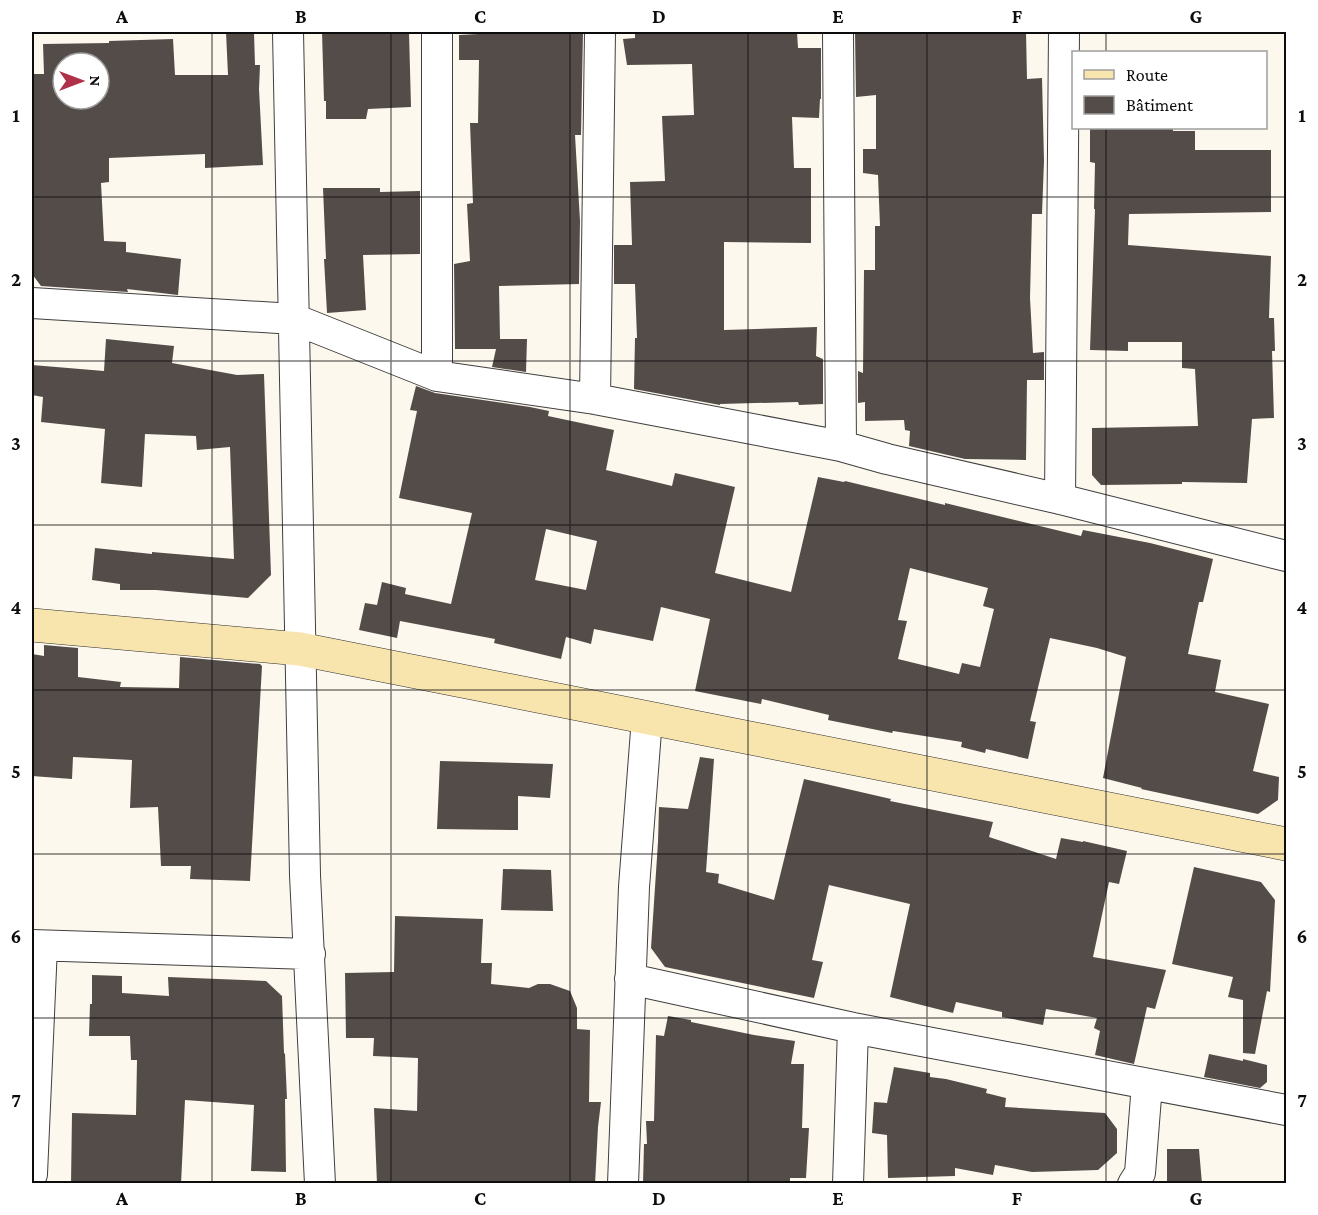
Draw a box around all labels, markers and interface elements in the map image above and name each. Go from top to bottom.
text: A [115,5,129,27]
text: B [295,5,307,27]
text: C [474,5,486,27]
text: D [652,5,666,27]
text: E [832,5,844,27]
text: F [1012,5,1023,27]
text: G [1190,5,1203,27]
north arrow [51,51,111,111]
legend [1072,51,1267,129]
text: Route [1126,65,1168,85]
text: N [87,76,104,87]
text: Bâtiment [1126,95,1194,115]
text: 1 [12,104,20,126]
text: 1 [1298,104,1306,126]
text: 2 [11,268,21,290]
text: 2 [1297,268,1307,290]
text: 3 [11,432,21,454]
text: 3 [1297,432,1307,454]
text: 4 [11,596,22,618]
text: 4 [1297,596,1308,618]
text: 5 [11,760,21,782]
text: 5 [1297,760,1307,782]
text: 6 [11,925,21,947]
text: 6 [1297,925,1307,947]
text: 7 [11,1089,21,1111]
text: 7 [1297,1089,1307,1111]
text: A [115,1187,129,1209]
text: B [295,1187,307,1209]
text: C [474,1187,486,1209]
text: D [652,1187,666,1209]
text: E [832,1187,844,1209]
text: F [1012,1187,1023,1209]
text: G [1190,1187,1203,1209]

